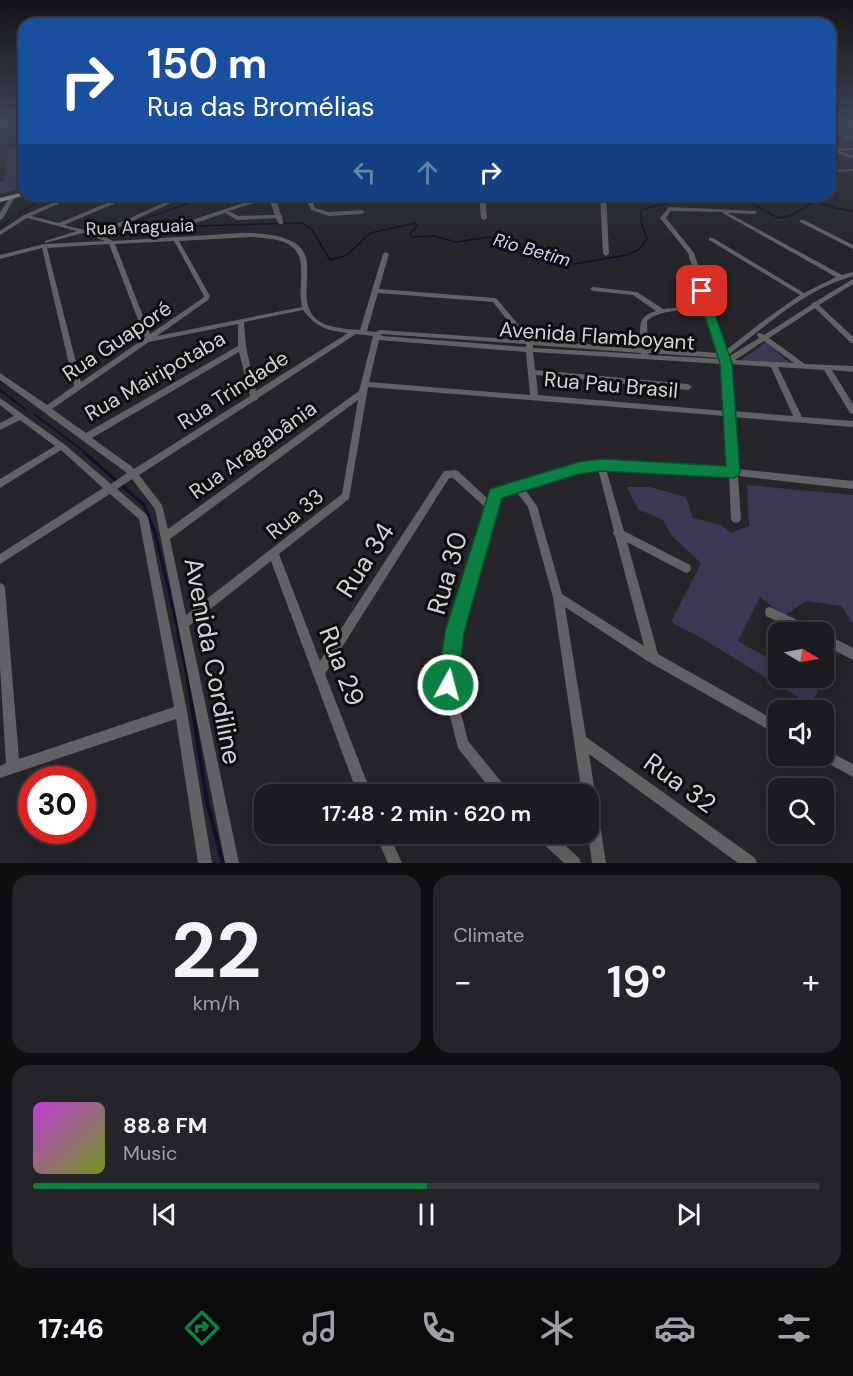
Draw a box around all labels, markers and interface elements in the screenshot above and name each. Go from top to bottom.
text: 150 m [147,36,267,91]
icon: right [48,42,126,120]
text: Rua das Bromélias [147,89,375,124]
icon: left [348,156,381,189]
icon: ahead [411,156,444,189]
icon: right [474,156,507,189]
street label: Rua Araguaia [85,213,195,241]
water label: Rio Betim [491,228,573,272]
pin [676,265,727,316]
icon: arrive [685,274,718,307]
street label: Rua Guaporé [57,294,177,388]
street label: Avenida Flamboyant [498,315,696,357]
street label: Rua Mairipotaba [80,324,230,428]
street label: Rua Trindade [172,344,294,436]
street label: Rua Pau Brasil [543,365,679,405]
street label: Rua Aragabânia [184,394,322,506]
street label: Rua 33 [260,482,330,546]
street label: Rua 34 [328,516,402,604]
street label: Rua 30 [419,528,475,618]
street label: Avenida Cordiline [176,555,250,767]
street label: Rua 29 [311,621,373,711]
north arrow [768,622,834,688]
map controls [768,622,834,844]
position arrow [416,653,480,717]
button: sound [768,700,834,766]
street label: Rua 32 [637,745,723,821]
speed limit sign: 30 [18,766,96,844]
button: search [768,778,834,844]
text: 17:48 · 2 min · 620 m [322,799,531,828]
text: 22 [171,900,261,1001]
text: Climate [454,922,524,948]
text: 19° [607,952,667,1011]
text: − [454,960,472,1003]
text: + [802,960,820,1003]
text: km/h [193,990,240,1016]
text: 88.8 FM [123,1111,207,1140]
text: Music [123,1140,178,1166]
icon: previous [148,1198,181,1231]
icon: pause [410,1198,443,1231]
icon: next [672,1198,705,1231]
icon: directions [181,1307,223,1349]
icon: music [299,1307,341,1349]
icon: phone [417,1307,459,1349]
icon: climate [536,1307,578,1349]
icon: car [654,1307,696,1349]
icon: filters [773,1307,815,1349]
text: 17:46 [38,1311,104,1346]

